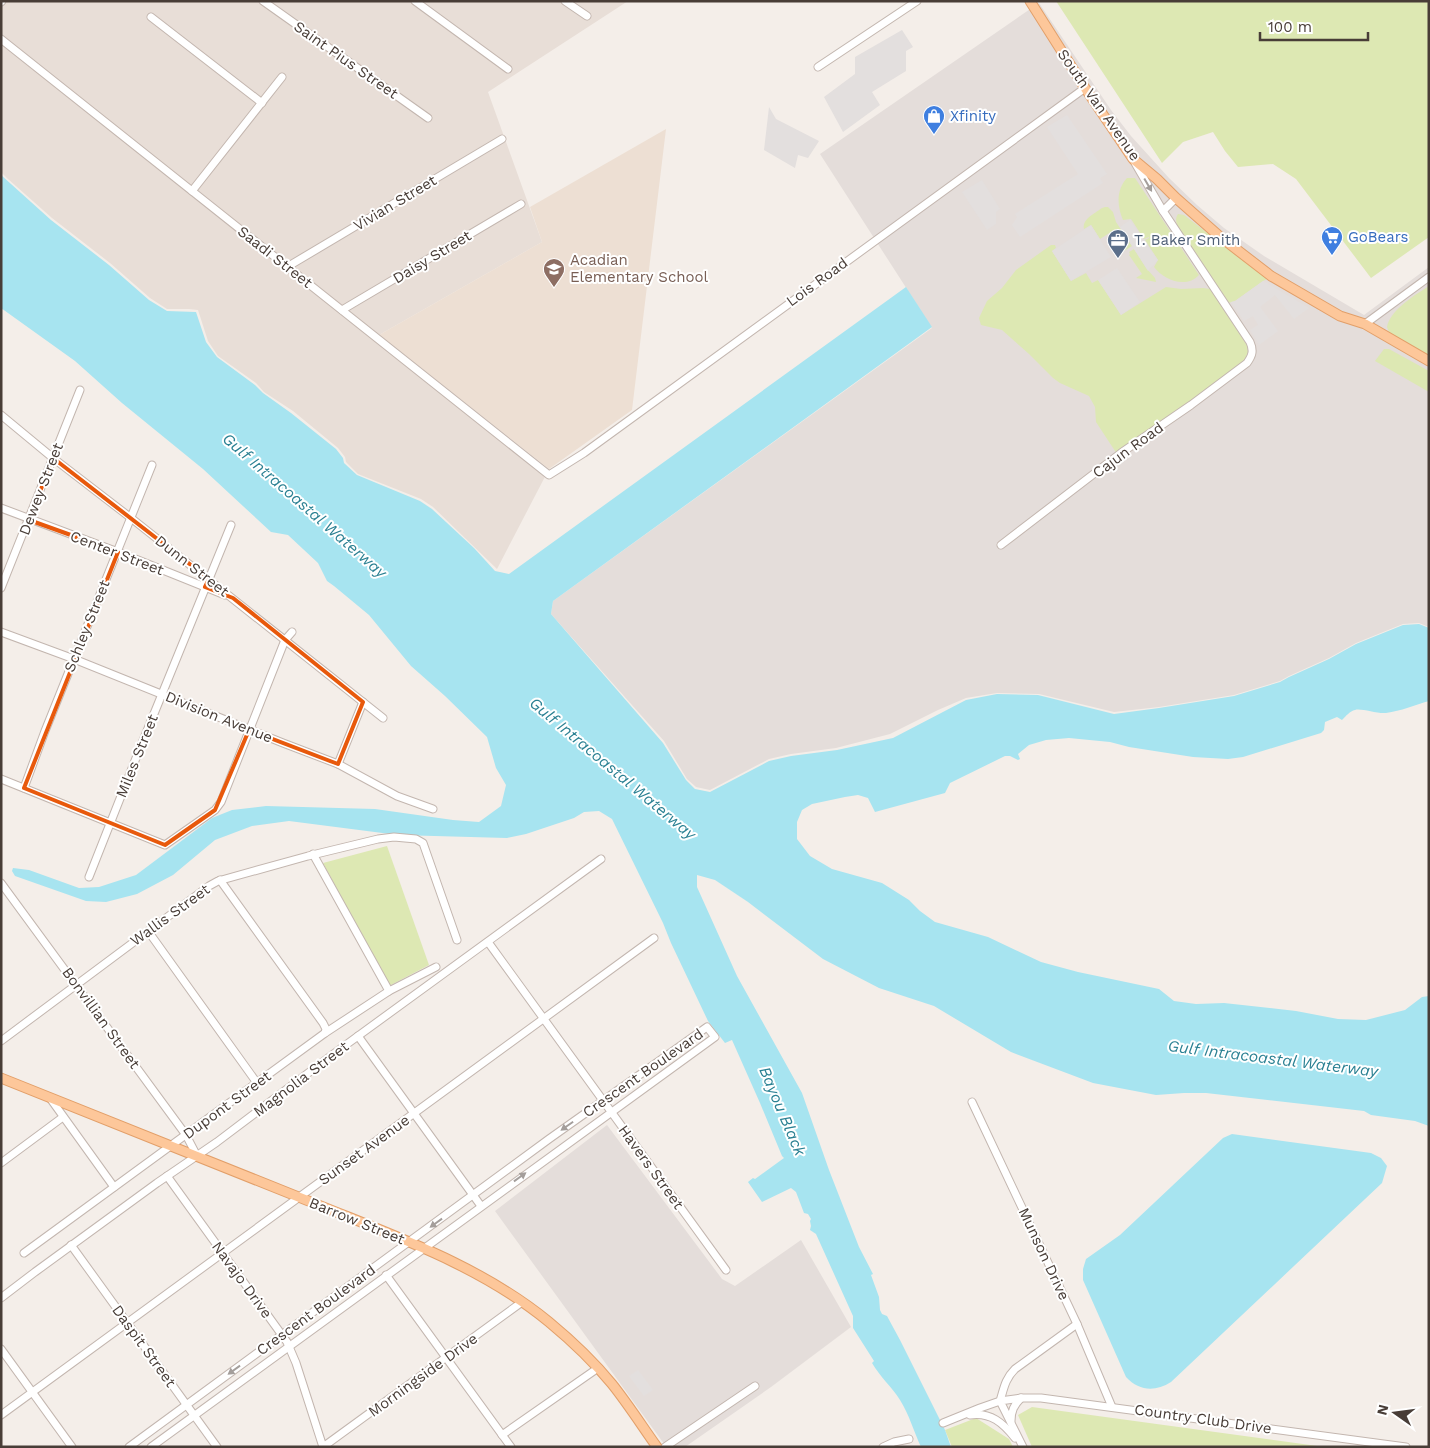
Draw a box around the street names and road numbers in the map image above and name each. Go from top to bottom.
street label: Saint Pius Street [290,17,402,103]
street label: South Van Avenue [1054,46,1144,164]
street label: Vivian Street [350,171,440,235]
street label: Saadi Street [234,222,317,292]
street label: Daisy Street [389,226,475,287]
street label: Lois Road [783,254,851,310]
street label: Cajun Road [1089,418,1167,482]
street label: Dewey Street [15,440,67,538]
street label: Center Street [68,527,167,579]
street label: Dunn Street [151,532,233,601]
street label: Schley Street [60,577,114,675]
street label: Division Avenue [163,687,275,747]
street label: Miles Street [112,711,162,800]
street label: Wallis Street [127,880,214,950]
street label: Bonvillian Street [58,964,144,1073]
street label: Crescent Boulevard [579,1025,707,1121]
street label: Magnolia Street [250,1037,353,1121]
street label: Dupont Street [180,1067,275,1143]
street label: Sunset Avenue [315,1111,413,1189]
street label: Havers Street [614,1121,688,1213]
street label: Barrow Street [307,1194,408,1249]
street label: Munson Drive [1015,1205,1073,1303]
street label: Navajo Drive [208,1238,276,1322]
street label: Crescent Boulevard [253,1261,379,1359]
street label: Daspit Street [108,1301,180,1391]
street label: Morningside Drive [365,1329,481,1421]
street label: Country Club Drive [1133,1400,1273,1438]

